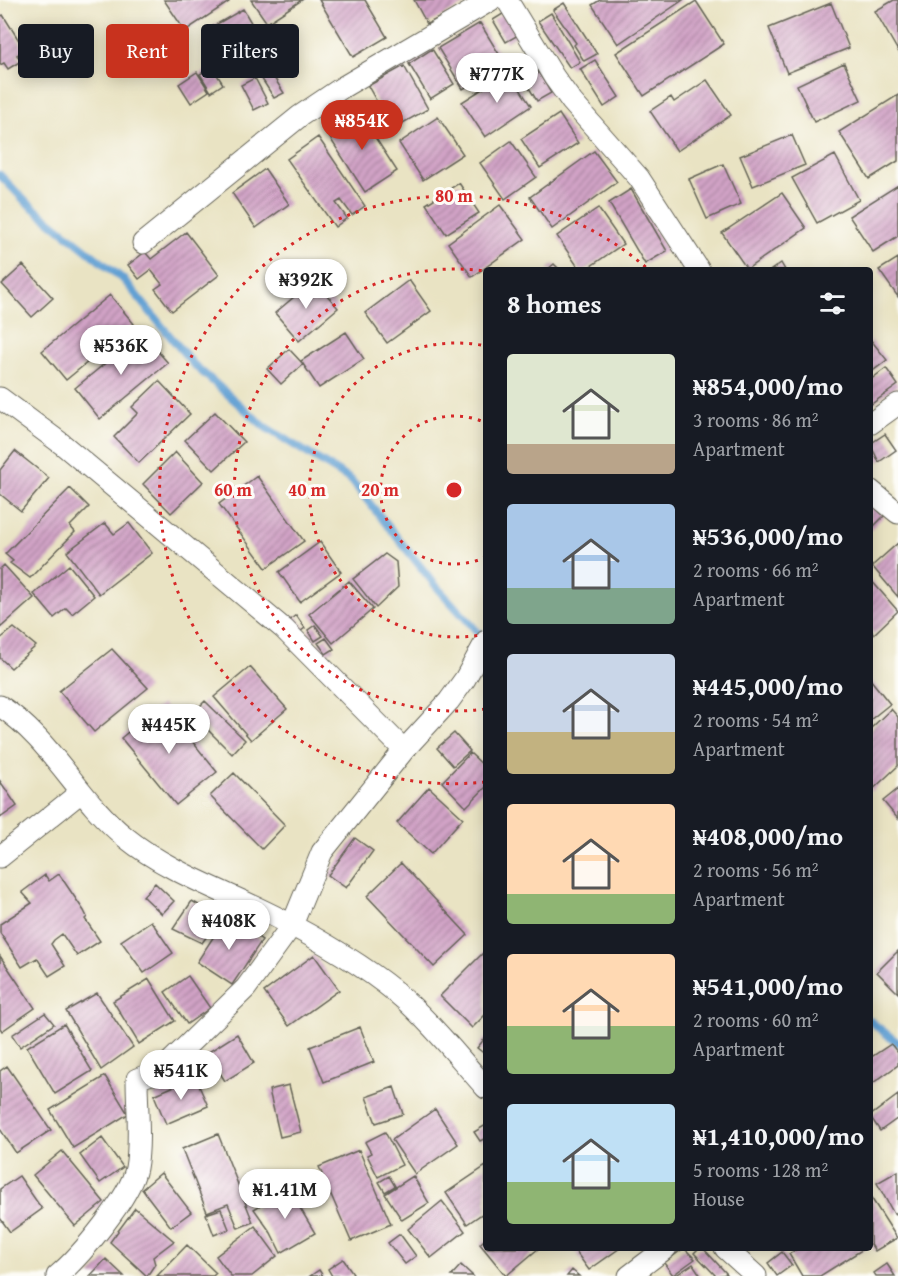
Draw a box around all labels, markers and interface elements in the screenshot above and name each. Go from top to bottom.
chip: Buy [18,24,94,78]
chip: Rent [106,24,189,78]
chip: Filters [201,24,299,78]
pin: ₦777K [455,53,539,104]
text: ₦777K [470,58,524,87]
pin: ₦854K [320,100,404,151]
text: ₦854K [335,105,389,134]
text: 80 m [435,182,474,209]
pin: ₦392K [264,259,348,310]
text: ₦392K [279,264,333,293]
text: 8 homes [507,284,602,323]
icon: filters [816,287,849,320]
pin: ₦536K [79,325,163,376]
text: ₦536K [94,330,148,359]
text: ₦854,000/mo [693,366,843,405]
icon: home [555,378,627,450]
text: 3 rooms · 86 m² [693,405,819,434]
text: Apartment [693,434,785,463]
text: 60 m [214,476,253,503]
text: 40 m [288,476,327,503]
text: 20 m [361,476,400,503]
centre of rings [444,480,464,500]
text: ₦536,000/mo [693,516,843,555]
icon: home [555,528,627,600]
text: 2 rooms · 66 m² [693,555,819,584]
text: Apartment [693,584,785,613]
text: ₦445,000/mo [693,666,843,705]
icon: home [555,678,627,750]
pin: ₦445K [127,704,211,755]
text: 2 rooms · 54 m² [693,705,819,734]
text: ₦445K [142,709,196,738]
text: Apartment [693,734,785,763]
text: ₦408,000/mo [693,816,843,855]
icon: home [555,828,627,900]
text: 2 rooms · 56 m² [693,855,819,884]
text: Apartment [693,884,785,913]
pin: ₦408K [187,900,271,951]
text: ₦408K [202,905,256,934]
text: ₦541,000/mo [693,966,843,1005]
icon: home [555,978,627,1050]
text: 2 rooms · 60 m² [693,1005,819,1034]
text: Apartment [693,1034,785,1063]
pin: ₦541K [139,1050,223,1101]
text: ₦541K [154,1055,208,1084]
text: ₦1,410,000/mo [693,1116,864,1155]
icon: home [555,1128,627,1200]
text: 5 rooms · 128 m² [693,1155,828,1184]
pin: ₦1.41M [236,1169,334,1220]
text: ₦1.41M [253,1174,317,1203]
text: House [693,1184,745,1213]

